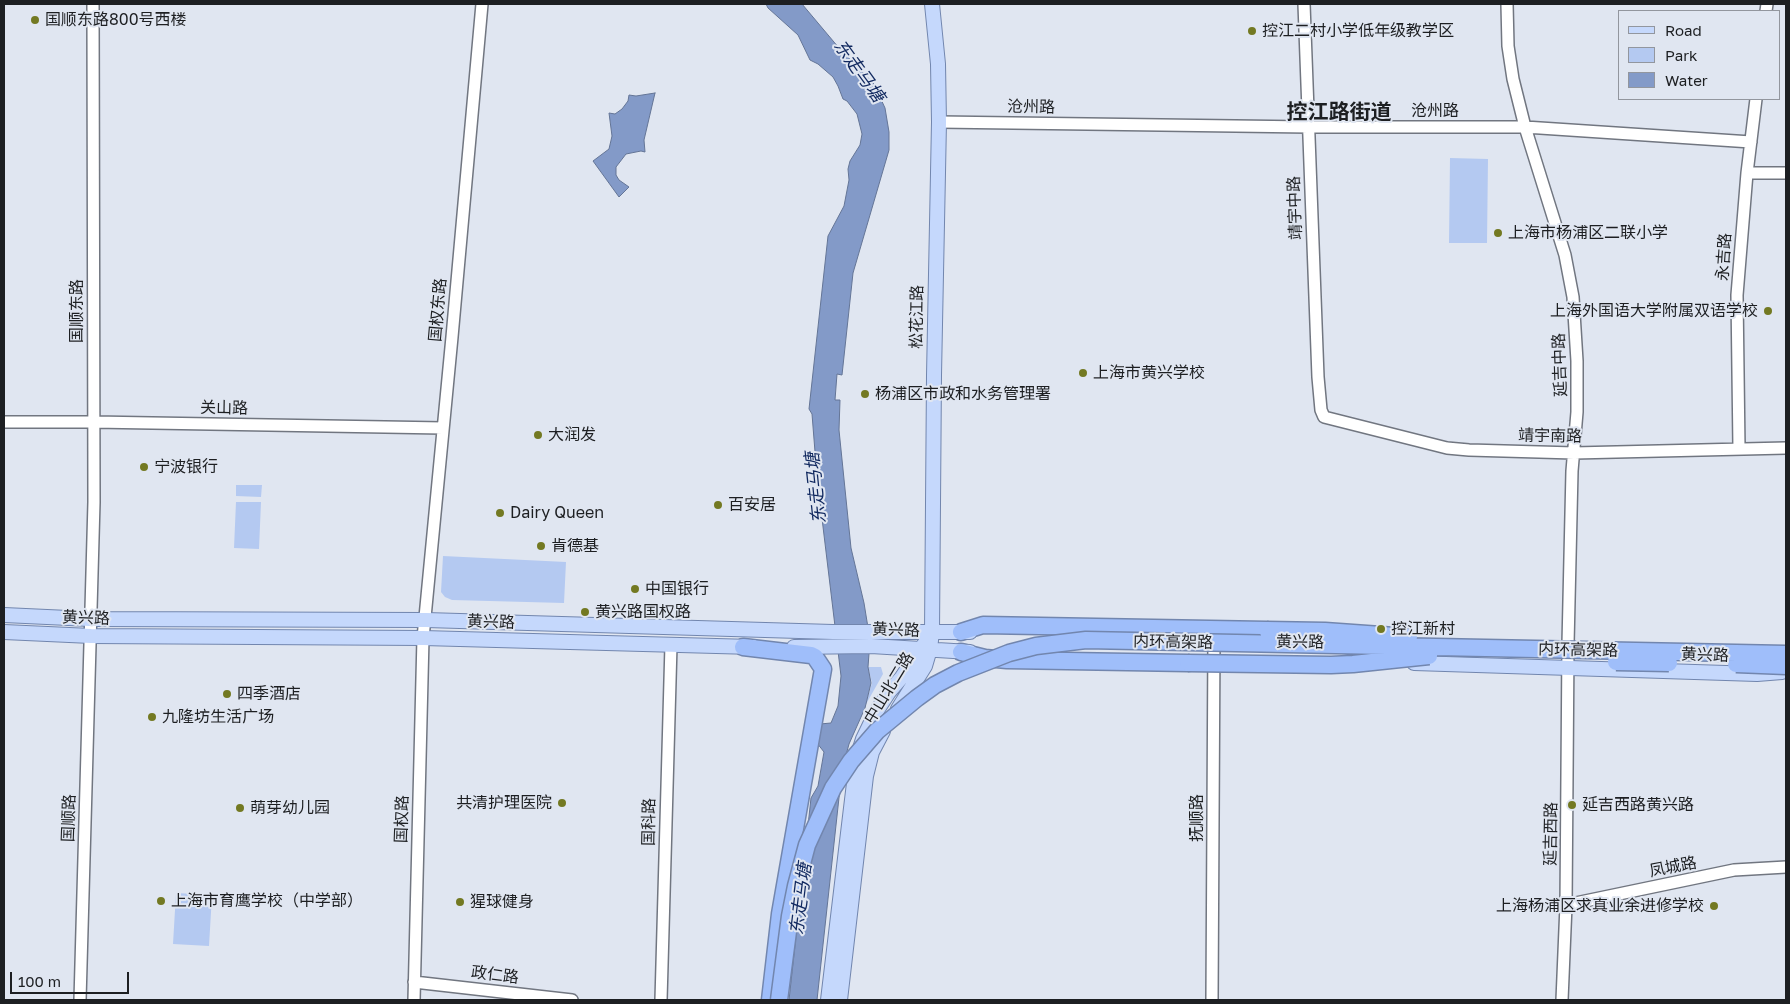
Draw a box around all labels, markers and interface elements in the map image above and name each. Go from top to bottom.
place label: 国顺东路800号西楼 [45,10,187,30]
legend [1618,10,1780,100]
marker: 国顺东路800号西楼 [29,14,41,26]
place label: 控江二村小学低年级教学区 [1262,21,1454,41]
text: Road [1665,21,1702,39]
marker: 控江二村小学低年级教学区 [1246,25,1258,37]
water label: 东走马塘 [829,36,889,106]
text: Park [1665,46,1697,64]
text: Water [1665,71,1708,89]
street label: 沧州路 [1007,97,1055,117]
district label: 控江路街道 [1287,99,1391,125]
street label: 沧州路 [1411,101,1459,121]
street label: 靖宇中路 [1284,176,1306,240]
place label: 上海市杨浦区二联小学 [1508,223,1668,243]
marker: 上海市杨浦区二联小学 [1492,227,1504,239]
street label: 永吉路 [1713,232,1735,282]
street label: 国权东路 [426,277,450,343]
street label: 国顺东路 [67,279,87,343]
street label: 松花江路 [907,285,927,349]
place label: 上海外国语大学附属双语学校 [1550,301,1758,321]
marker: 上海外国语大学附属双语学校 [1762,305,1774,317]
street label: 延吉中路 [1549,333,1571,397]
place label: 上海市黄兴学校 [1093,363,1205,383]
marker: 上海市黄兴学校 [1077,367,1089,379]
place label: 杨浦区市政和水务管理署 [875,384,1051,404]
marker: 杨浦区市政和水务管理署 [859,388,871,400]
street label: 关山路 [200,398,248,418]
place label: 大润发 [548,425,596,445]
street label: 靖宇南路 [1518,426,1582,446]
marker: 大润发 [532,429,544,441]
water label: 东走马塘 [801,451,831,525]
place label: 宁波银行 [154,457,218,477]
marker: 宁波银行 [138,461,150,473]
place label: 百安居 [728,495,776,515]
marker: 百安居 [712,499,724,511]
place label: Dairy Queen [510,503,604,523]
marker: Dairy Queen [494,507,506,519]
place label: 肯德基 [551,536,599,556]
marker: 肯德基 [535,540,547,552]
place label: 中国银行 [645,579,709,599]
marker: 中国银行 [629,583,641,595]
place label: 黄兴路国权路 [595,602,691,622]
marker: 黄兴路国权路 [579,606,591,618]
street label: 黄兴路 [62,608,110,628]
street label: 黄兴路 [467,612,515,632]
place label: 控江新村 [1391,619,1455,639]
street label: 黄兴路 [872,620,920,640]
marker: 控江新村 [1375,623,1387,635]
street label: 内环高架路 [1133,632,1213,652]
street label: 黄兴路 [1276,632,1324,652]
street label: 内环高架路 [1538,640,1618,660]
street label: 黄兴路 [1681,645,1729,665]
street label: 中山北二路 [860,649,918,727]
place label: 四季酒店 [237,684,301,704]
marker: 四季酒店 [221,688,233,700]
place label: 九隆坊生活广场 [162,707,274,727]
marker: 九隆坊生活广场 [146,711,158,723]
place label: 共清护理医院 [456,793,552,813]
street label: 国顺路 [59,794,79,842]
street label: 抚顺路 [1187,794,1207,842]
street label: 国权路 [392,795,412,843]
place label: 延吉西路黄兴路 [1582,795,1694,815]
marker: 共清护理医院 [556,797,568,809]
place label: 萌芽幼儿园 [250,798,330,818]
street label: 国科路 [639,798,659,846]
marker: 延吉西路黄兴路 [1566,799,1578,811]
marker: 萌芽幼儿园 [234,802,246,814]
street label: 延吉西路 [1541,802,1561,866]
street label: 凤城路 [1648,853,1698,881]
water label: 东走马塘 [786,862,816,936]
place label: 上海市育鹰学校（中学部） [171,891,363,911]
place label: 猩球健身 [470,892,534,912]
marker: 上海市育鹰学校（中学部） [155,895,167,907]
marker: 猩球健身 [454,896,466,908]
place label: 上海杨浦区求真业余进修学校 [1496,896,1704,916]
marker: 上海杨浦区求真业余进修学校 [1708,900,1720,912]
scale bar [12,962,131,994]
street label: 政仁路 [470,963,520,987]
text: 100 m [18,972,61,990]

